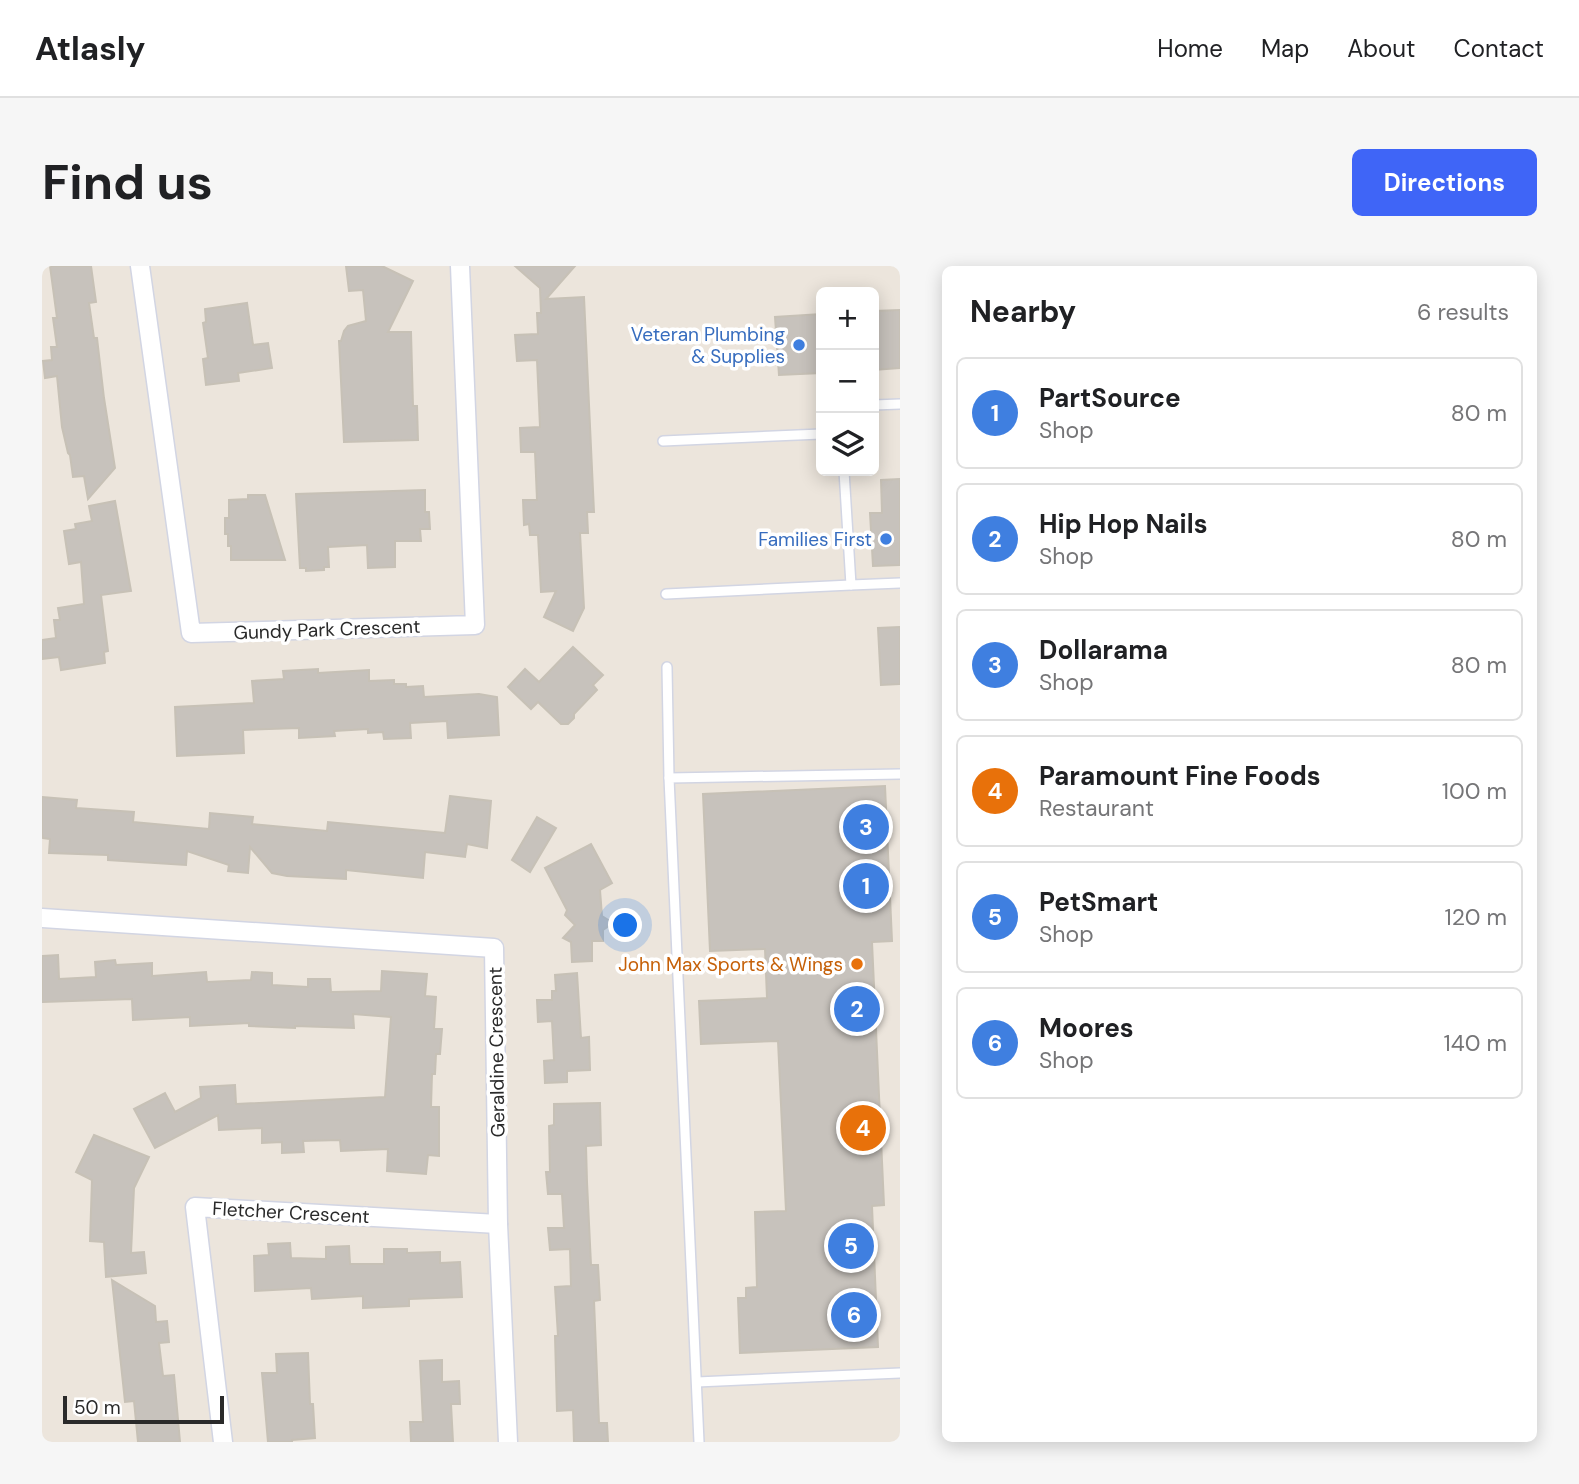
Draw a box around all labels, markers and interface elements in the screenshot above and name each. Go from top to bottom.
text: Atlasly [35,27,145,70]
text: Home [1157,33,1223,64]
text: Map [1261,33,1309,64]
text: About [1347,33,1416,64]
text: Contact [1454,33,1544,64]
button: Directions [1352,149,1537,216]
text: Find us [42,150,213,214]
map controls [816,287,879,476]
button: + [816,287,879,350]
text: Nearby [970,292,1076,331]
text: 6 results [1417,297,1509,327]
place label: Veteran Plumbing & Supplies [631,322,785,369]
marker: Veteran Plumbing & Supplies [791,337,807,353]
button: − [816,350,879,413]
text: PartSource [1039,381,1181,415]
text: 1 [991,398,999,428]
text: 80 m [1451,398,1507,428]
button: layers [816,413,879,476]
text: Shop [1039,415,1094,445]
text: Hip Hop Nails [1039,507,1207,541]
text: 2 [988,524,1002,554]
text: 80 m [1451,524,1507,554]
place label: Families First [758,527,872,552]
marker: Families First [878,531,894,547]
text: Shop [1039,541,1094,571]
street label: Gundy Park Crescent [233,614,421,645]
text: Dollarama [1039,633,1168,667]
text: 3 [988,650,1002,680]
text: 80 m [1451,650,1507,680]
text: Shop [1039,667,1094,697]
text: Paramount Fine Foods [1039,759,1321,793]
text: 4 [988,776,1002,806]
text: 100 m [1442,776,1507,806]
text: Restaurant [1039,793,1154,823]
pin: 3 [843,801,889,853]
pin: 1 [843,860,889,912]
text: PetSmart [1039,885,1158,919]
text: 5 [988,902,1002,932]
text: 120 m [1444,902,1507,932]
your location [608,908,642,942]
text: Shop [1039,919,1094,949]
place label: John Max Sports & Wings [618,952,843,977]
marker: John Max Sports & Wings [849,956,865,972]
street label: Geraldine Crescent [483,966,510,1138]
pin: 2 [834,983,880,1035]
text: Moores [1039,1011,1134,1045]
text: 6 [988,1028,1002,1058]
text: 140 m [1444,1028,1507,1058]
text: Shop [1039,1045,1094,1075]
pin: 4 [840,1102,886,1154]
street label: Fletcher Crescent [212,1196,370,1229]
pin: 5 [828,1220,874,1272]
pin: 6 [831,1289,877,1341]
scale bar [63,1393,224,1425]
text: 50 m [74,1395,121,1420]

